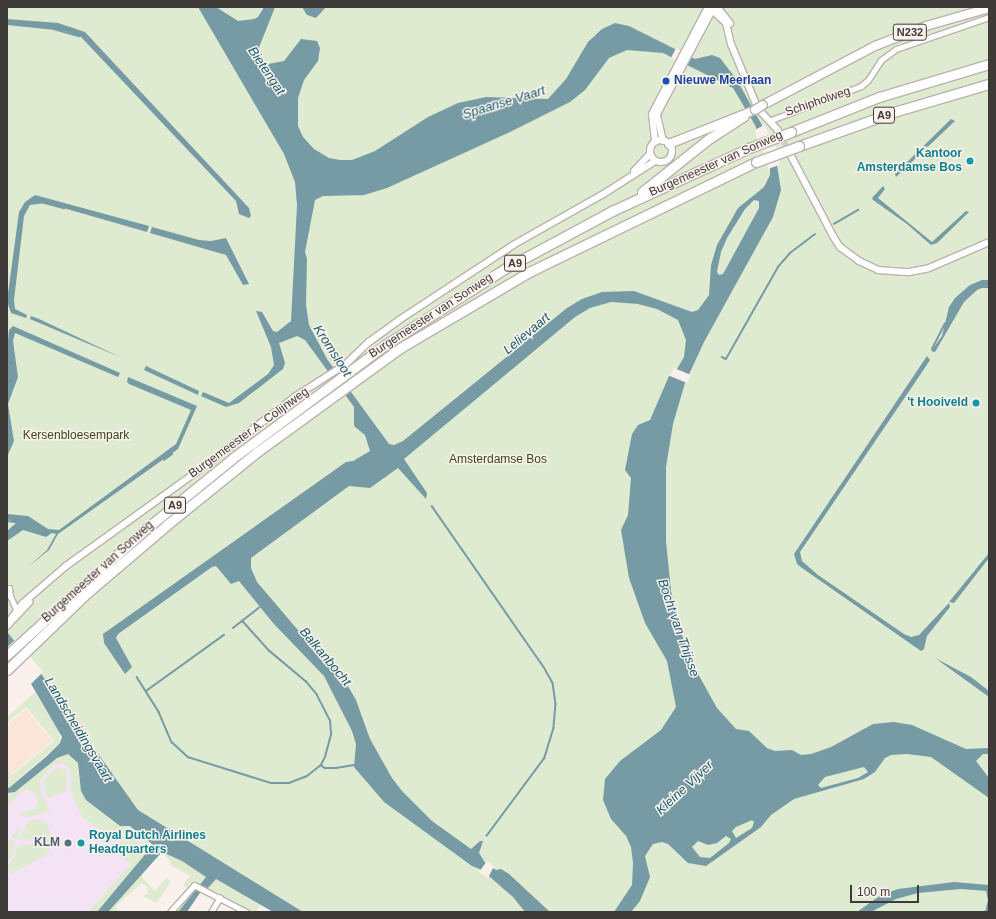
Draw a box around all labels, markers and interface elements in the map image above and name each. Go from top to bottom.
road number: N232 [892,23,928,41]
water label: Bietengat [244,44,288,98]
place label: Nieuwe Meerlaan [674,74,771,88]
marker: Nieuwe Meerlaan [661,76,671,86]
water label: Spaanse Vaart [461,83,547,123]
street label: Schipholweg [783,84,853,120]
road number: A9 [872,106,896,124]
street label: Burgemeester van Sonweg [647,128,785,200]
place label: Kantoor Amsterdamse Bos [857,147,962,175]
marker: Kantoor Amsterdamse Bos [965,156,975,166]
road number: A9 [503,254,527,272]
street label: Burgemeester van Sonweg [366,271,496,361]
water label: Lelievaart [500,310,554,358]
water label: Kromsloot [310,322,354,380]
street label: Burgemeester A. Colijnweg [186,384,312,482]
place label: 't Hooiveld [907,396,968,410]
marker: 't Hooiveld [971,398,981,408]
park label: Kersenbloesempark [23,429,129,443]
park label: Amsterdamse Bos [449,453,547,467]
road number: A9 [163,496,187,514]
street label: Burgemeester van Sonweg [39,518,157,626]
water label: Bocht van Thijsse [654,577,702,679]
water label: Balkanbocht [296,625,354,689]
water label: Landscheidingsvaart [41,675,115,785]
water label: Kleine Vijver [653,758,717,818]
place label: Royal Dutch Airlines Headquarters [89,829,206,857]
place label: KLM [34,836,60,850]
marker: KLM [63,838,73,848]
marker: Royal Dutch Airlines Headquarters [76,838,86,848]
scale bar [852,877,921,903]
text: 100 m [857,885,890,899]

